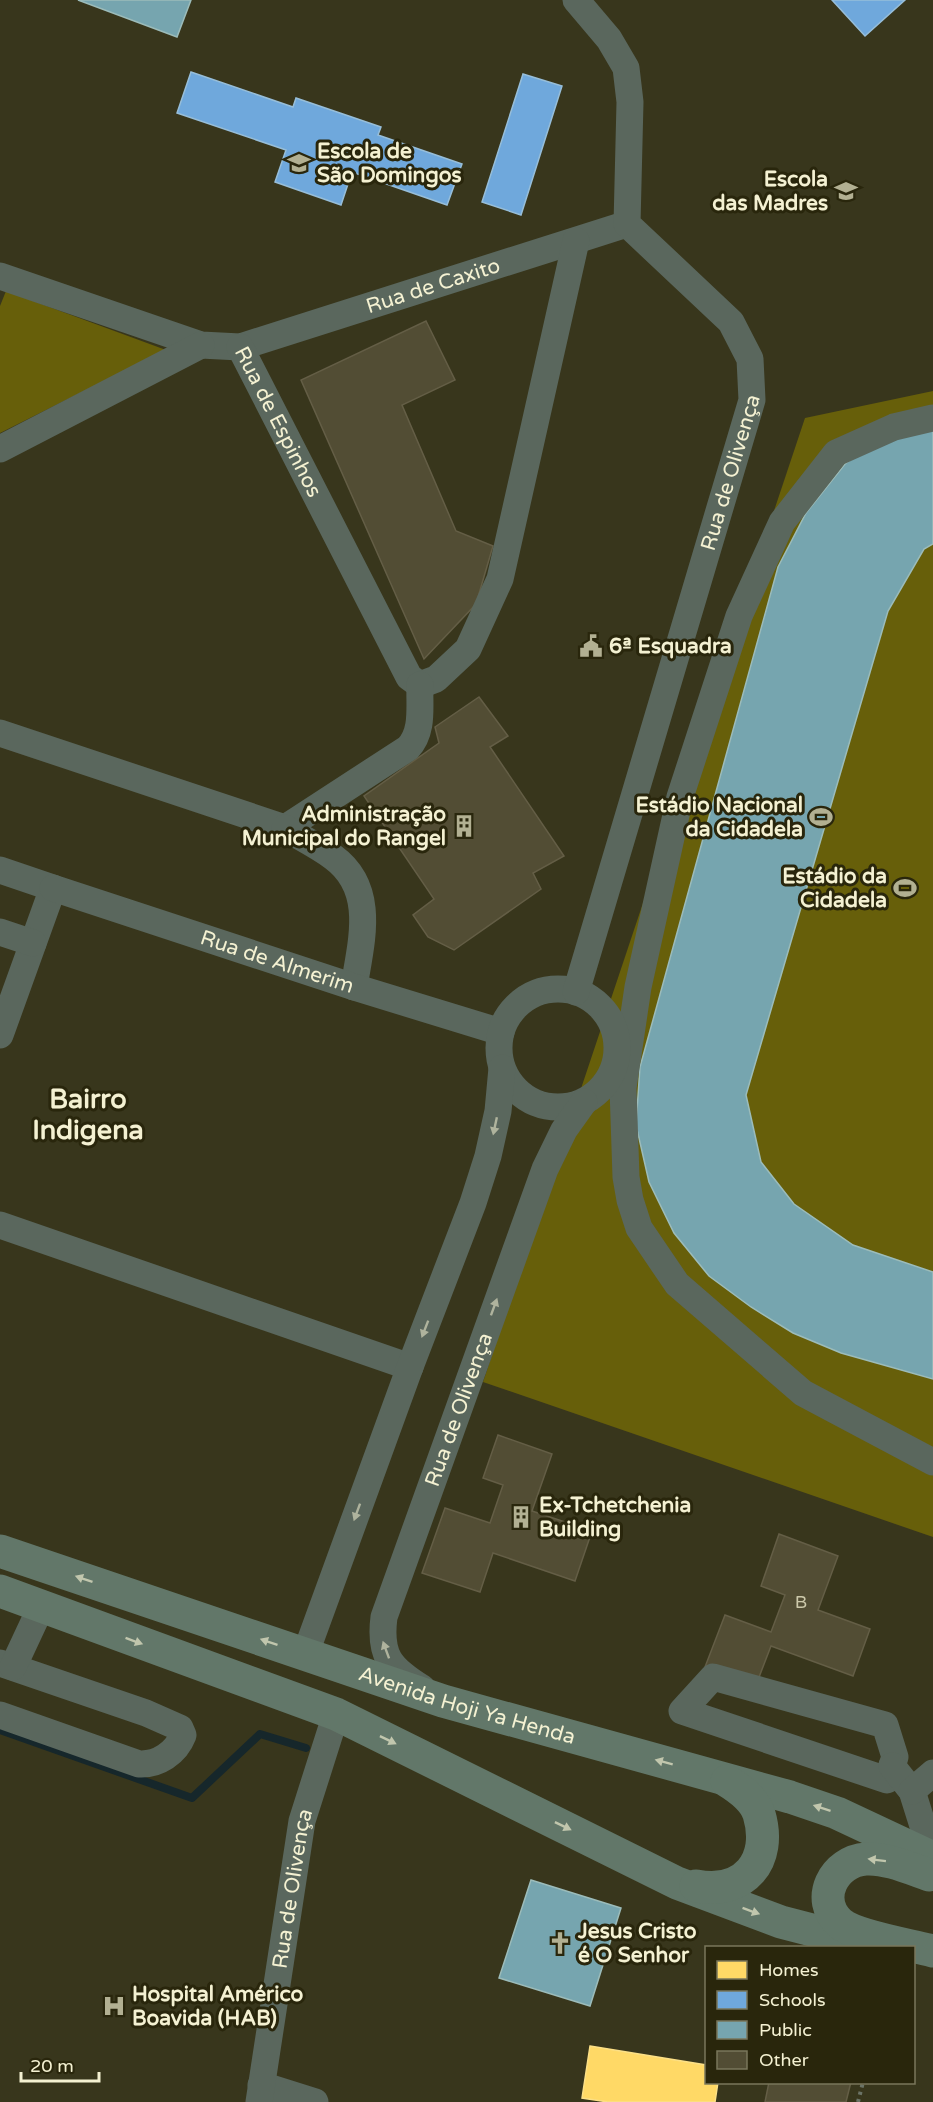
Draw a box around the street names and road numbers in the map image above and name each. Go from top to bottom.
street label: Rua de Caxito [363,253,503,319]
street label: Rua de Espinhos [229,342,327,501]
street label: Rua de Olivença [695,391,765,554]
street label: Rua de Almerim [197,925,357,999]
street label: Rua de Olivença [419,1329,498,1490]
street label: Avenida Hoji Ya Henda [355,1661,578,1750]
street label: Rua de Olivença [267,1805,318,1970]

